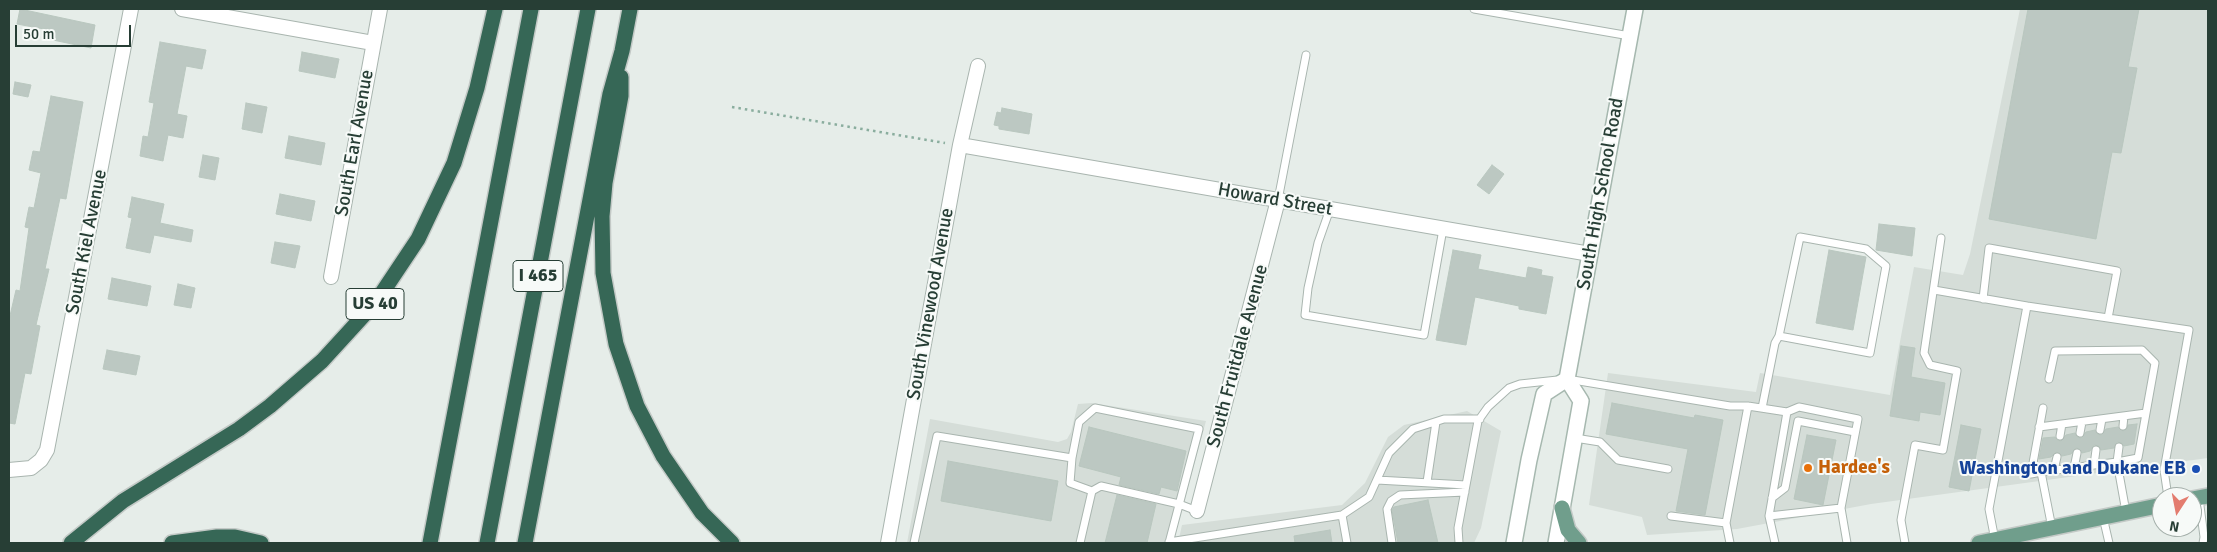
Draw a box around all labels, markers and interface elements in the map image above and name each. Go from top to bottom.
scale bar [18,15,134,47]
text: 50 m [23,25,54,43]
street label: South Earl Avenue [331,68,379,218]
street label: South High School Road [1573,96,1629,292]
street label: South Kiel Avenue [62,168,112,316]
street label: Howard Street [1216,179,1334,221]
street label: South Vinewood Avenue [903,206,959,402]
road number: I 465 [513,260,563,292]
street label: South Fruitdale Avenue [1203,262,1273,450]
road number: US 40 [346,288,404,320]
place label: Hardee's [1818,457,1890,479]
place label: Washington and Dukane EB [1959,458,2186,480]
marker: Hardee's [1802,462,1814,474]
marker: Washington and Dukane EB [2190,463,2202,475]
north arrow [2152,487,2202,537]
text: N [2168,517,2181,536]

